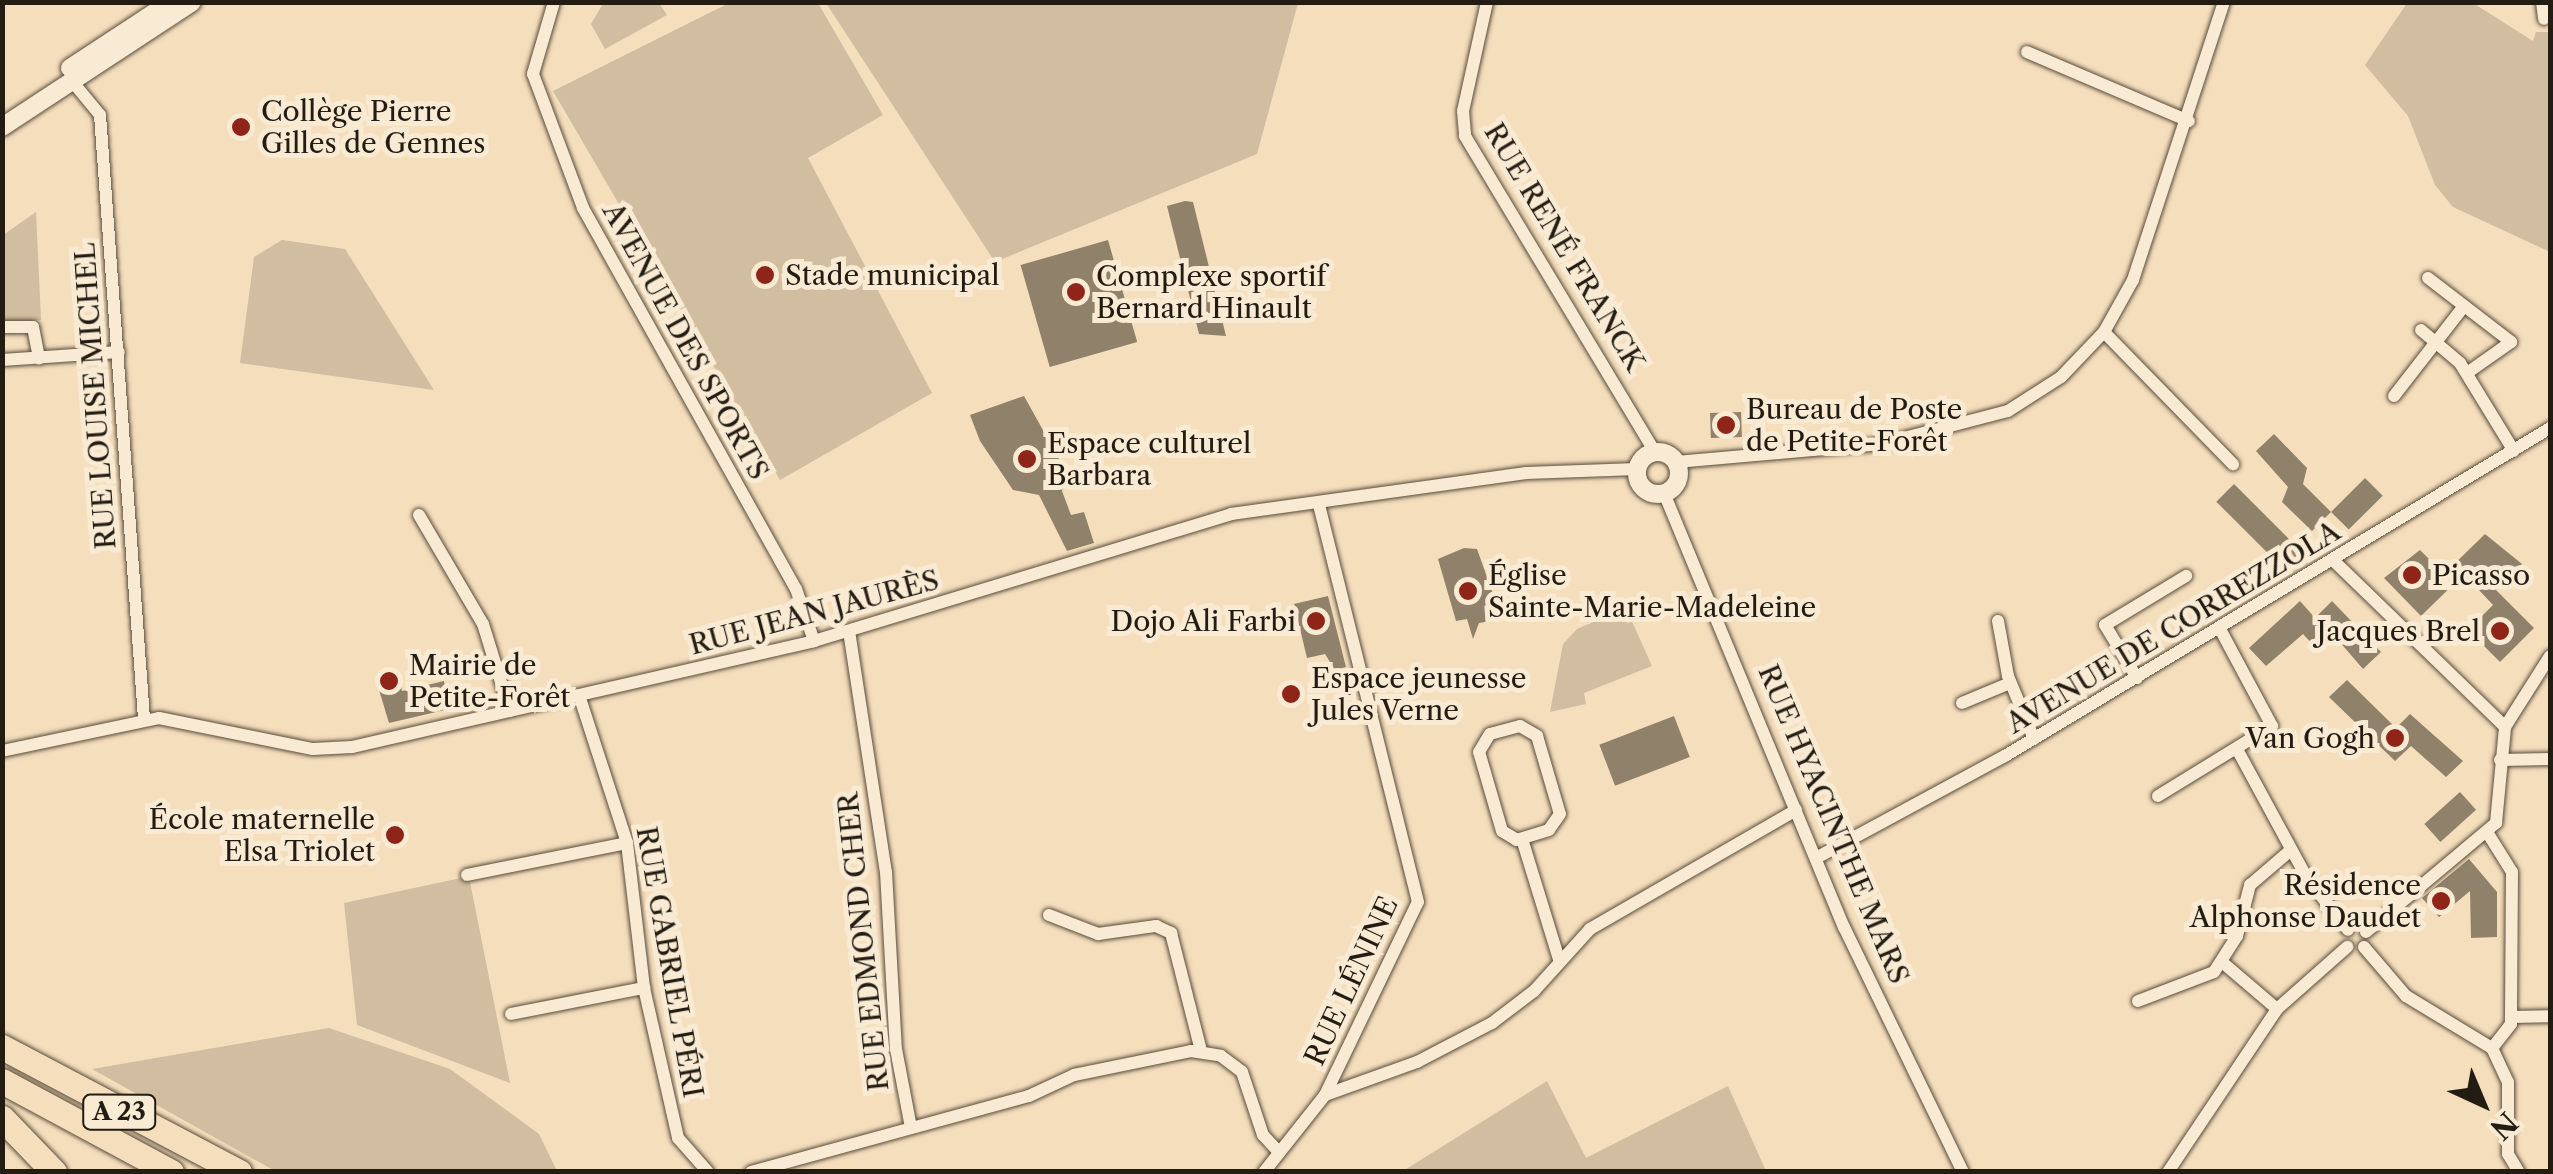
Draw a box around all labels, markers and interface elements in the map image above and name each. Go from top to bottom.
place label: Collège Pierre Gilles de Gennes [261,94,485,160]
marker: Collège Pierre Gilles de Gennes [230,116,252,138]
street label: RUE RENÉ FRANCK [1478,117,1652,377]
street label: AVENUE DES SPORTS [596,197,776,485]
street label: RUE LOUISE MICHEL [68,242,122,550]
place label: Stade municipal [785,258,1000,292]
place label: Complexe sportif Bernard Hinault [1096,259,1327,325]
marker: Stade municipal [754,264,776,286]
marker: Complexe sportif Bernard Hinault [1065,281,1087,303]
place label: Bureau de Poste de Petite-Forêt [1746,392,1962,458]
marker: Bureau de Poste de Petite-Forêt [1715,414,1737,436]
place label: Espace culturel Barbara [1047,426,1251,492]
marker: Espace culturel Barbara [1016,448,1038,470]
street label: AVENUE DE CORREZZOLA [2000,514,2346,740]
place label: Église Sainte-Marie-Madeleine [1488,558,1816,624]
place label: Picasso [2432,558,2530,592]
street label: RUE JEAN JAURÈS [685,562,943,662]
marker: Picasso [2401,564,2423,586]
marker: Église Sainte-Marie-Madeleine [1457,580,1479,602]
place label: Dojo Ali Farbi [1109,604,1296,638]
marker: Dojo Ali Farbi [1305,610,1327,632]
place label: Jacques Brel [2317,614,2480,648]
marker: Jacques Brel [2489,620,2511,642]
place label: Mairie de Petite-Forêt [409,648,570,714]
street label: RUE HYACINTHE MARS [1751,659,1917,989]
place label: Espace jeunesse Jules Verne [1311,661,1527,727]
marker: Mairie de Petite-Forêt [378,670,400,692]
marker: Espace jeunesse Jules Verne [1280,683,1302,705]
place label: Van Gogh [2246,721,2375,755]
marker: Van Gogh [2384,727,2406,749]
street label: RUE EDMOND CHER [831,791,895,1093]
place label: École maternelle Elsa Triolet [149,802,375,868]
street label: RUE GABRIEL PÉRI [630,823,710,1101]
marker: École maternelle Elsa Triolet [384,824,406,846]
place label: Résidence Alphonse Daudet [2190,868,2421,934]
marker: Résidence Alphonse Daudet [2430,890,2452,912]
street label: RUE LÉNINE [1297,891,1405,1071]
north arrow [2433,1054,2533,1154]
road number: A 23 [82,1092,156,1132]
text: N [2483,1105,2524,1146]

